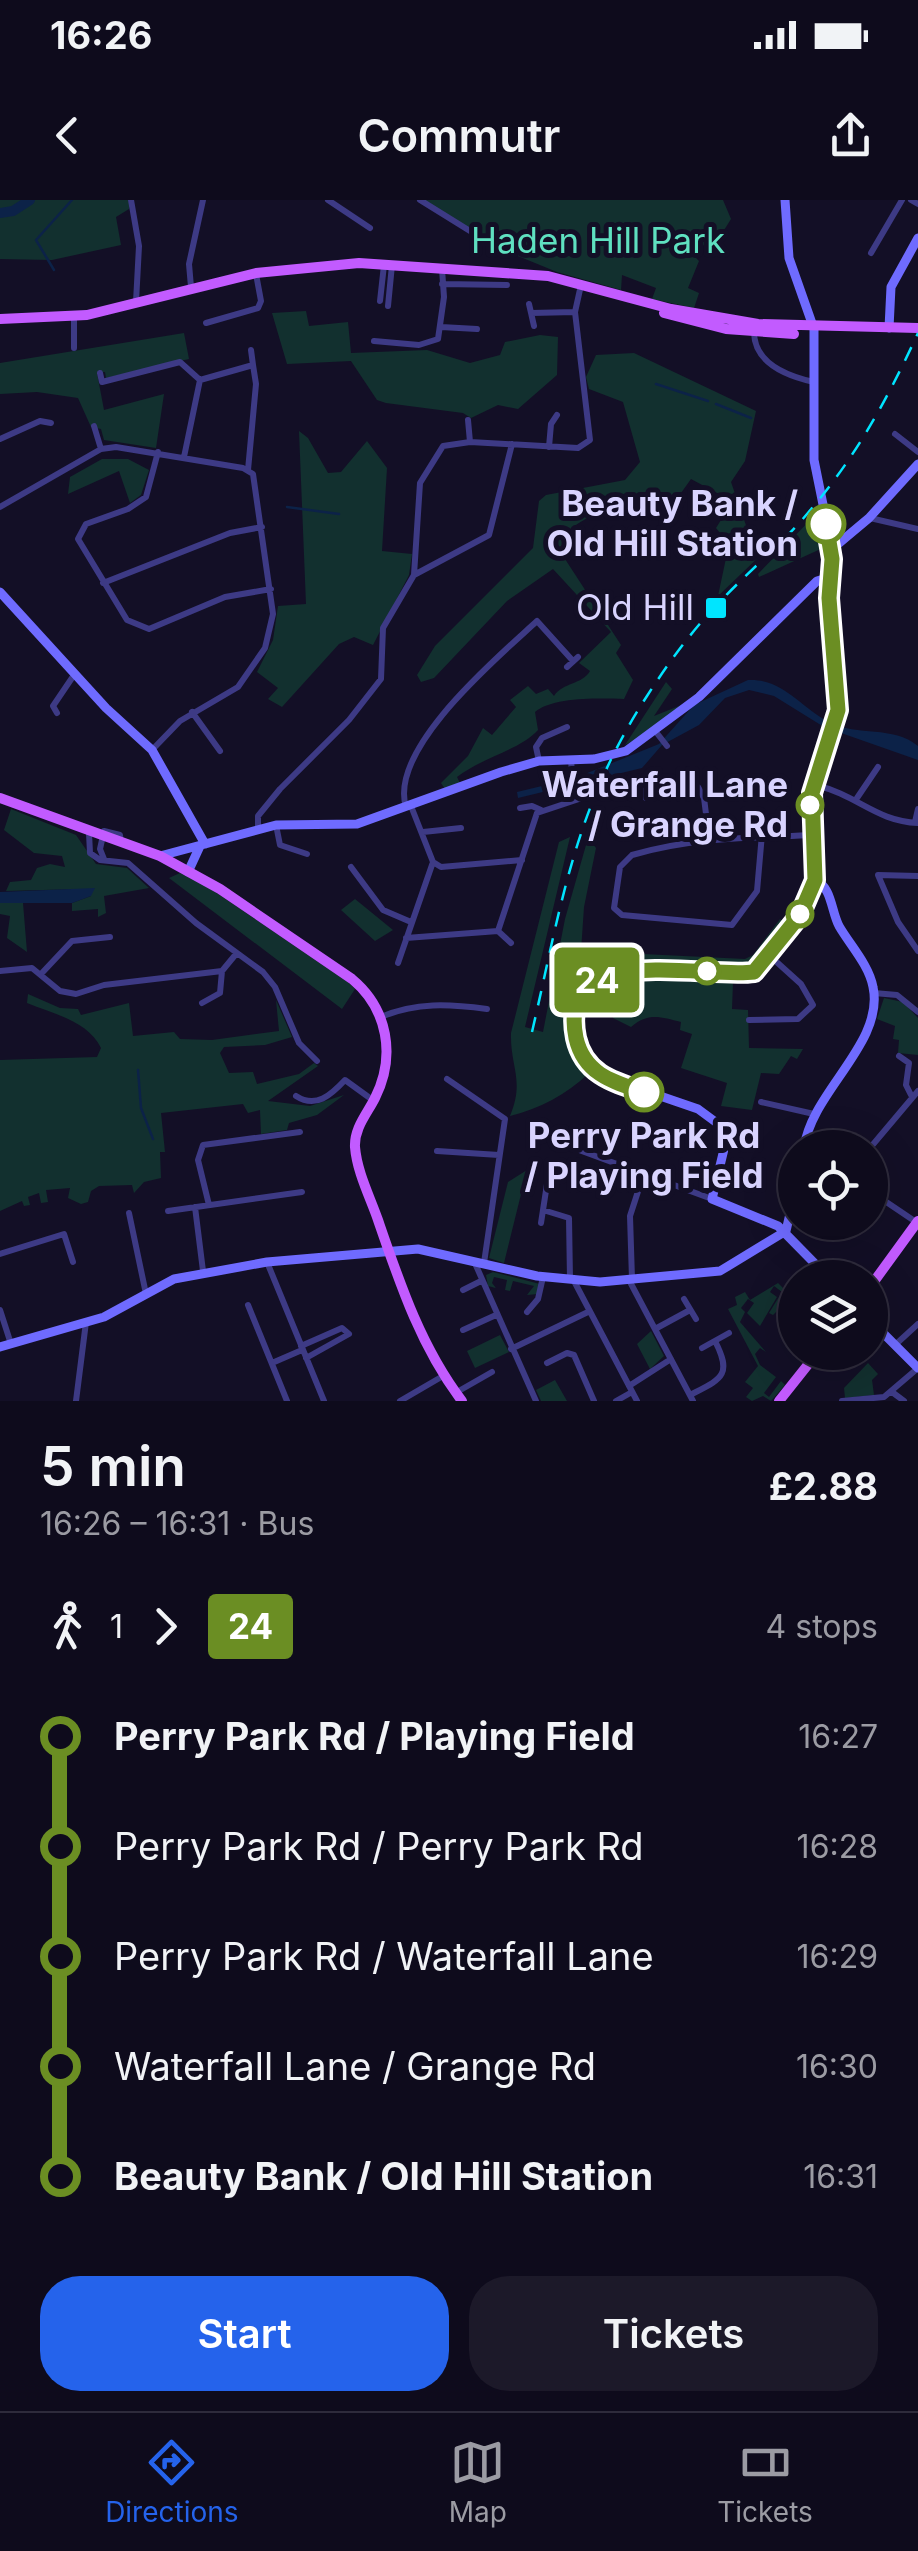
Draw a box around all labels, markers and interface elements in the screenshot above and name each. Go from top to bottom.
text: 16:26 [50,12,152,58]
icon: back [40,108,95,163]
text: Commutr [358,108,560,163]
icon: share [823,108,878,163]
park label: Haden Hill Park [471,219,725,261]
place label: Beauty Bank / Old Hill Station [547,482,798,564]
marker: Beauty Bank / Old Hill Station [807,505,845,543]
place label: Old Hill [576,586,694,628]
marker: Old Hill [703,595,729,621]
place label: Waterfall Lane / Grange Rd [542,763,788,845]
marker: Waterfall Lane / Grange Rd [797,792,823,818]
unlabelled marker [787,901,813,927]
line badge: 24 [552,948,642,1012]
unlabelled marker [694,958,720,984]
text: 24 [574,959,620,1001]
marker: Perry Park Rd / Playing Field [625,1073,663,1111]
place label: Perry Park Rd / Playing Field [525,1114,763,1196]
map controls [778,1130,888,1370]
button: locate [778,1130,888,1240]
button: layers [778,1260,888,1370]
text: 5 min [40,1433,186,1499]
text: £2.88 [769,1463,878,1509]
text: 16:26 – 16:31 · Bus [40,1504,314,1543]
icon: walk [40,1599,95,1654]
icon: forward [138,1599,193,1654]
text: 24 [228,1605,273,1647]
text: 1 [110,1607,123,1646]
text: 4 stops [766,1607,878,1646]
text: Perry Park Rd / Playing Field [114,1713,635,1759]
text: 16:27 [798,1717,878,1756]
text: Perry Park Rd / Perry Park Rd [114,1823,644,1869]
text: 16:28 [797,1827,878,1866]
text: Perry Park Rd / Waterfall Lane [114,1933,654,1979]
text: 16:29 [797,1937,878,1976]
text: Waterfall Lane / Grange Rd [114,2043,596,2089]
text: 16:30 [796,2047,878,2086]
text: Beauty Bank / Old Hill Station [114,2153,653,2199]
text: 16:31 [803,2157,878,2196]
button: Start [40,2276,449,2391]
button: Tickets [469,2276,878,2391]
tab: Directions [105,2435,239,2529]
tab: Map [449,2435,507,2529]
tab: Tickets [717,2435,813,2529]

